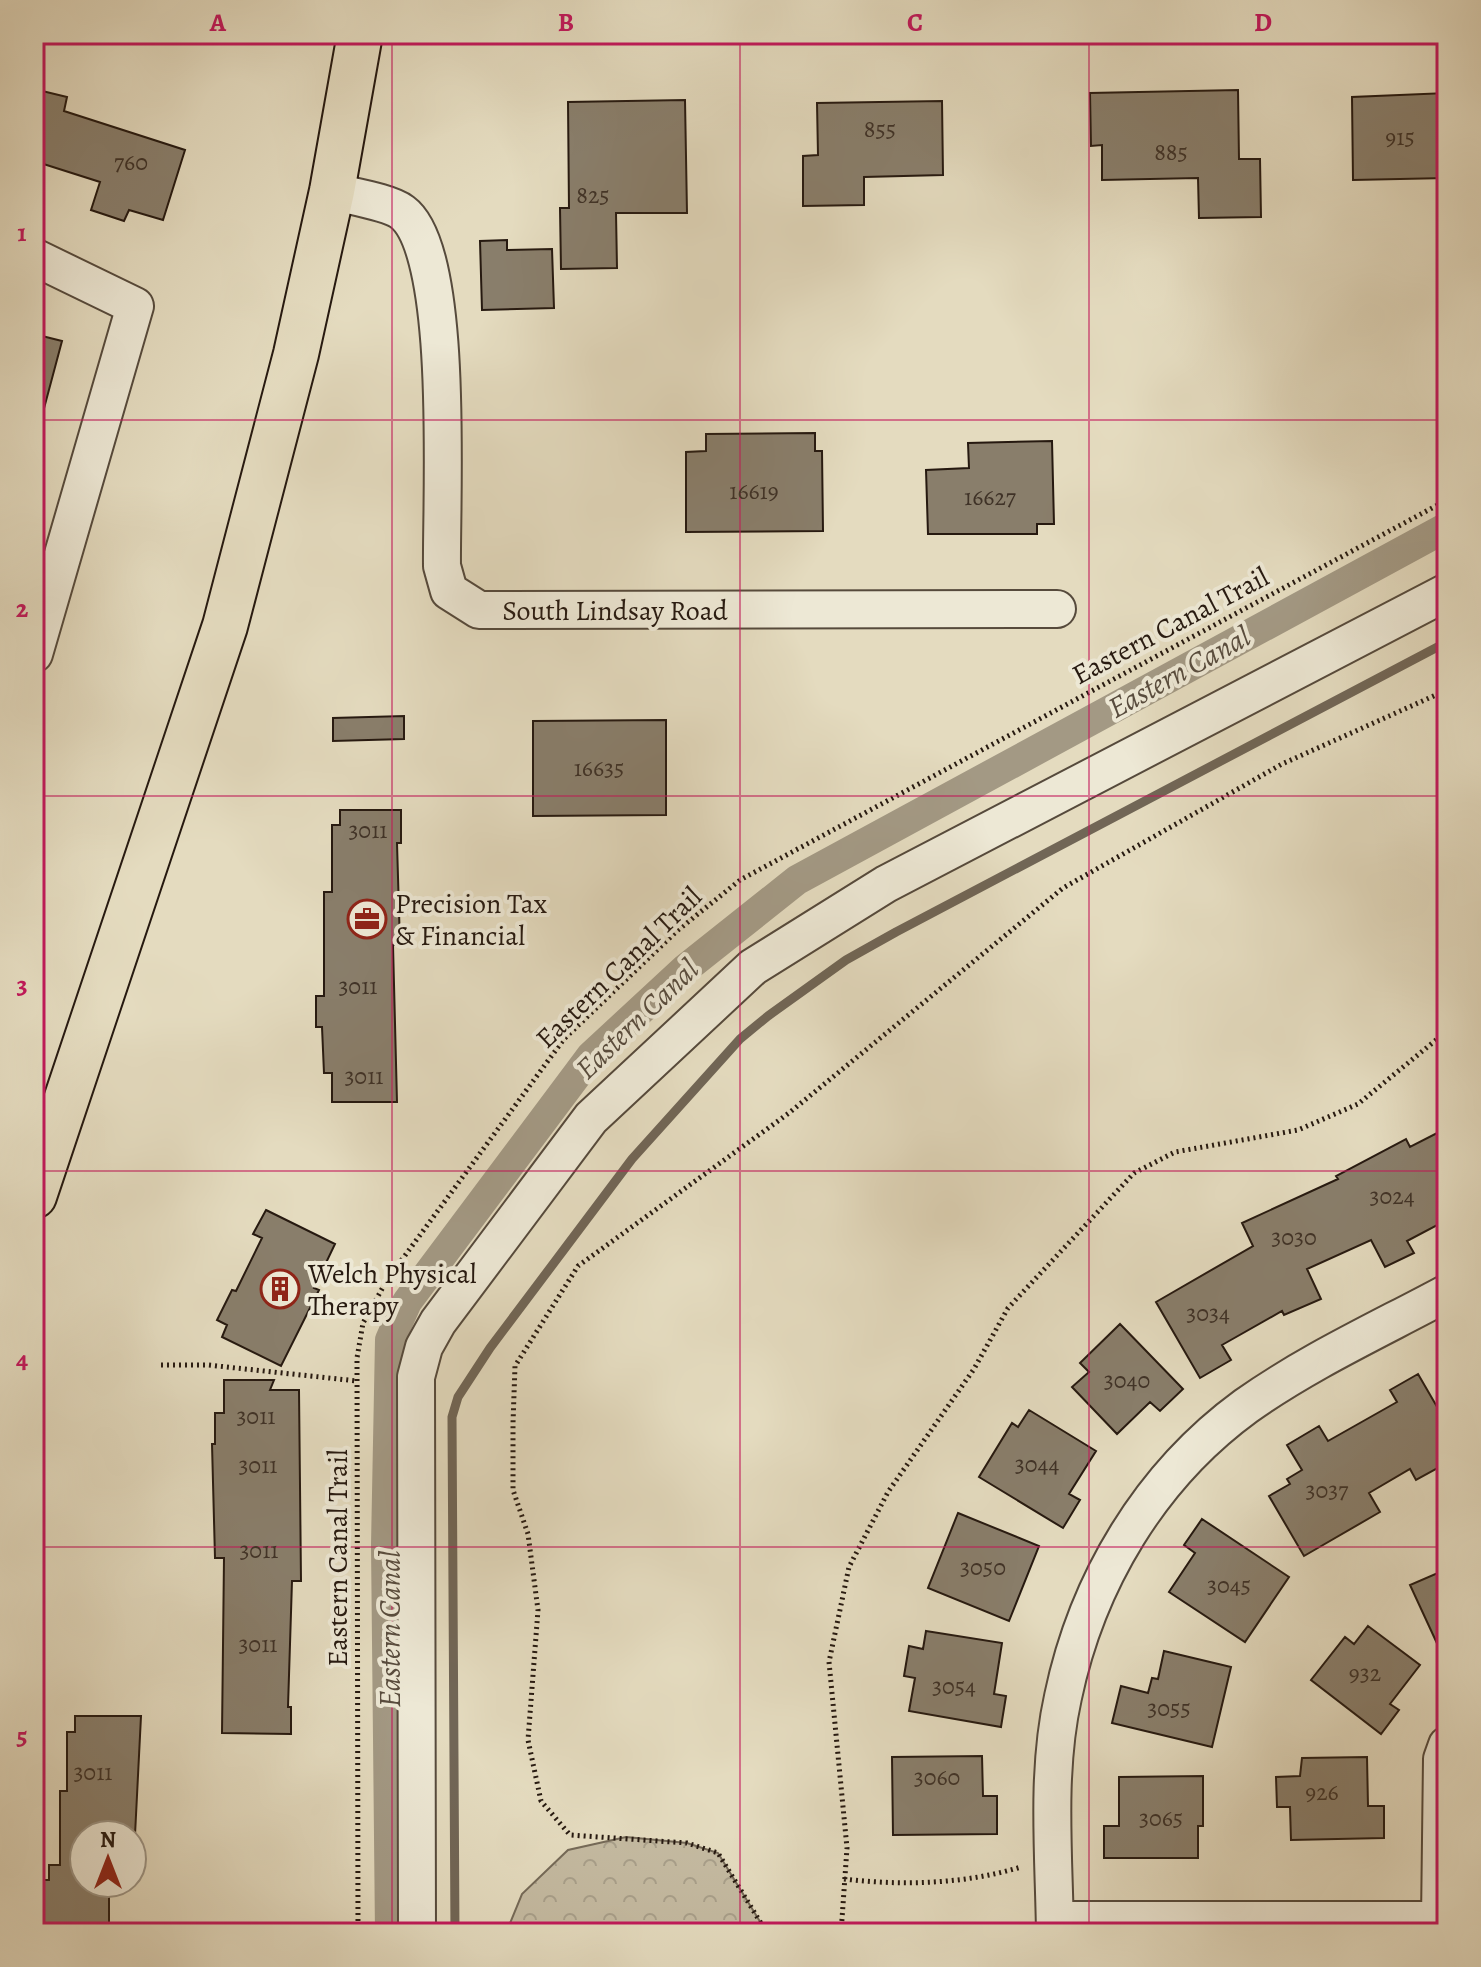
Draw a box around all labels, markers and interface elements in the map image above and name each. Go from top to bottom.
text: A [209,5,227,40]
text: B [558,5,574,40]
text: C [907,5,923,40]
text: D [1254,5,1272,40]
house number: 855 [864,113,896,145]
house number: 915 [1385,121,1415,153]
house number: 885 [1154,136,1188,168]
house number: 760 [114,146,148,178]
house number: 825 [576,179,610,211]
text: 1 [17,215,27,250]
house number: 16619 [729,475,779,507]
house number: 16627 [964,481,1017,513]
street label: Eastern Canal Trail [1066,559,1274,691]
text: 2 [16,591,29,626]
street label: South Lindsay Road [502,592,729,630]
water label: Eastern Canal [1102,618,1256,726]
house number: 16635 [574,752,624,784]
house number: 3011 [348,814,388,846]
street label: Eastern Canal Trail [528,879,708,1055]
place label: Precision Tax & Financial [395,885,548,955]
office icon: Precision Tax & Financial [346,898,388,940]
water label: Eastern Canal [568,951,706,1087]
text: 3 [16,967,28,1002]
house number: 3011 [338,970,378,1002]
house number: 3011 [344,1060,384,1092]
house number: 3024 [1369,1180,1415,1212]
house number: 3030 [1271,1221,1317,1253]
place label: Welch Physical Therapy [307,1255,477,1325]
building icon: Welch Physical Therapy [259,1268,301,1310]
house number: 3034 [1186,1297,1230,1329]
text: 4 [16,1342,28,1377]
house number: 3040 [1104,1364,1150,1396]
house number: 3011 [236,1400,276,1432]
house number: 3044 [1015,1448,1059,1480]
house number: 3011 [238,1449,278,1481]
street label: Eastern Canal Trail [319,1449,357,1667]
house number: 3037 [1306,1474,1349,1506]
house number: 3011 [239,1534,279,1566]
water label: Eastern Canal [370,1550,410,1708]
house number: 3050 [960,1551,1006,1583]
house number: 3045 [1207,1569,1251,1601]
house number: 3011 [238,1628,278,1660]
house number: 932 [1349,1657,1381,1689]
house number: 3054 [932,1670,976,1702]
house number: 3055 [1147,1692,1191,1724]
text: 5 [16,1718,28,1753]
house number: 3011 [73,1756,113,1788]
house number: 3060 [914,1761,960,1793]
house number: 926 [1305,1776,1339,1808]
house number: 3065 [1139,1802,1183,1834]
north arrow [68,1819,148,1899]
text: N [100,1825,116,1855]

